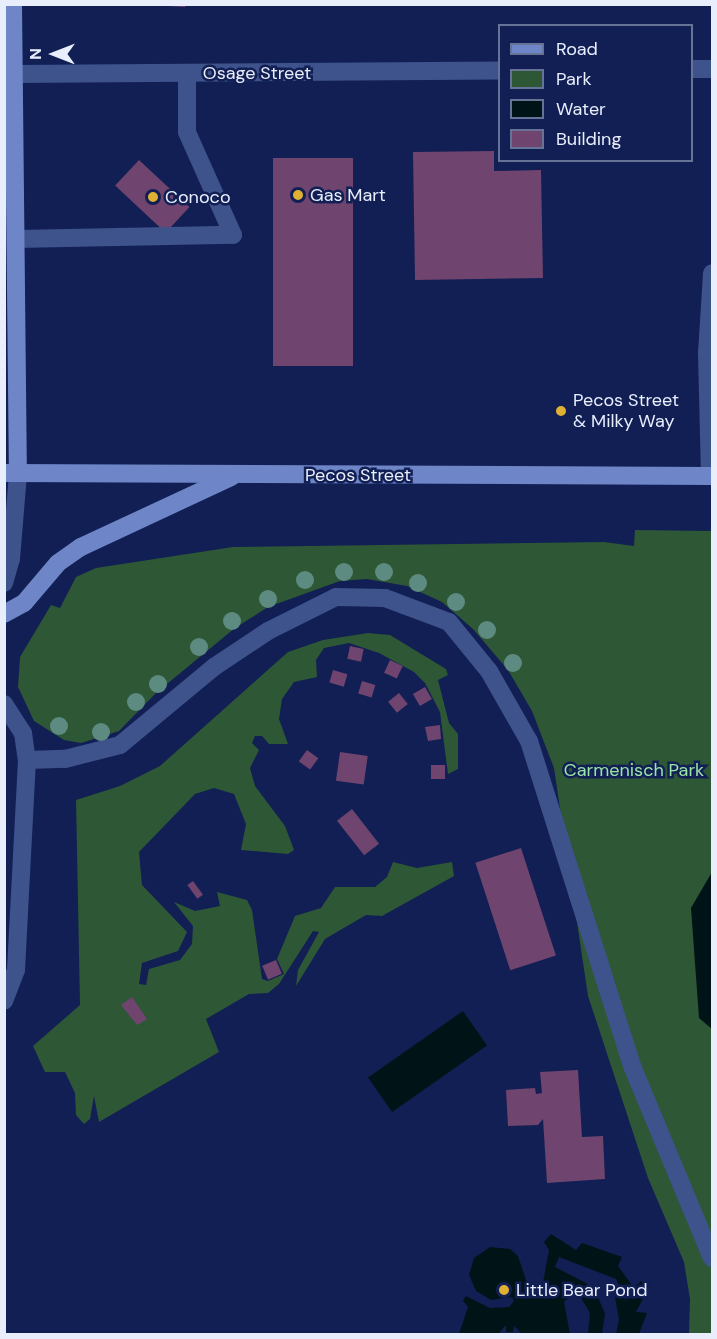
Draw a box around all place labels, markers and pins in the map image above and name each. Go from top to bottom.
place label: Gas Mart [310,184,386,206]
place label: Conoco [165,186,231,208]
marker: Gas Mart [291,188,305,202]
marker: Conoco [146,190,160,204]
place label: Pecos Street & Milky Way [573,390,679,432]
marker: Pecos Street & Milky Way [554,404,568,418]
place label: Little Bear Pond [516,1279,647,1301]
marker: Little Bear Pond [497,1283,511,1297]

